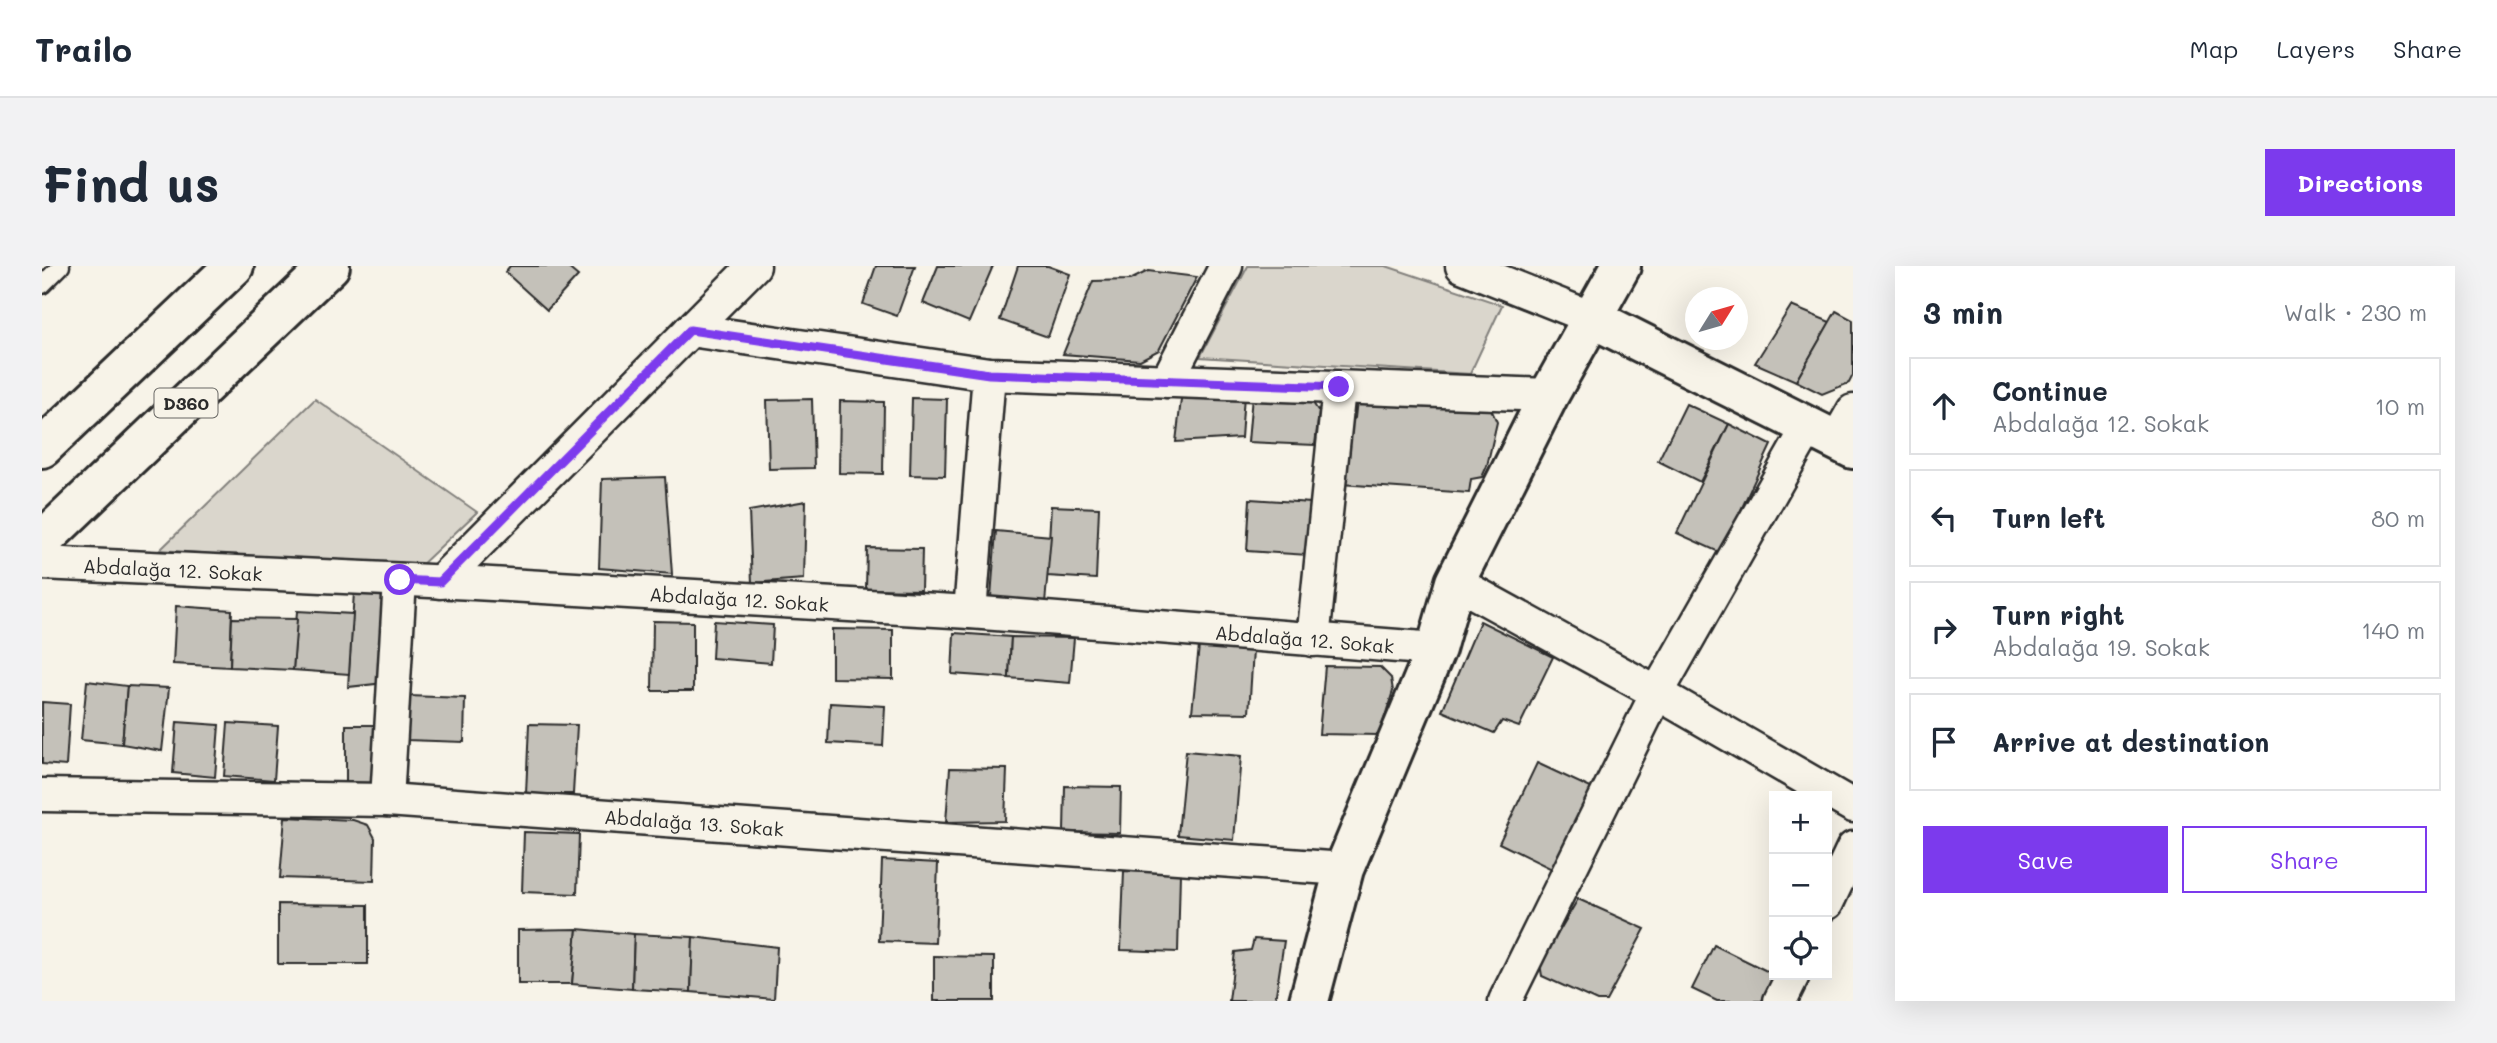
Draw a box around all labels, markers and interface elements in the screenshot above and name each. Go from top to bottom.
text: Trailo [35,27,132,70]
text: Map [2190,33,2238,64]
text: Layers [2276,33,2355,64]
text: Share [2393,33,2462,64]
button: Directions [2265,149,2455,216]
text: Find us [42,151,220,214]
north arrow [1685,287,1748,350]
text: 3 min [1923,292,2003,332]
text: Walk · 230 m [2284,297,2427,327]
route end [1323,371,1354,402]
text: Continue [1992,374,2108,408]
icon: ahead [1925,387,1963,425]
road number: D360 [155,388,218,418]
text: 10 m [2375,391,2425,421]
text: Abdalağa 12. Sokak [1992,408,2209,438]
icon: left [1925,499,1963,537]
text: Turn left [1992,501,2105,535]
text: 80 m [2371,503,2425,533]
street label: Abdalağa 12. Sokak [83,552,263,586]
route start [384,564,415,595]
street label: Abdalağa 12. Sokak [649,581,829,616]
text: Turn right [1992,598,2125,632]
icon: right [1925,611,1963,649]
text: 140 m [2361,615,2425,645]
street label: Abdalağa 12. Sokak [1214,619,1395,658]
text: Abdalağa 19. Sokak [1992,632,2210,662]
icon: arrive [1925,723,1963,761]
text: Arrive at destination [1992,725,2269,759]
map controls [1769,791,1832,980]
button: + [1769,791,1832,854]
street label: Abdalağa 13. Sokak [603,803,785,841]
button: Save [1923,826,2168,893]
button: Share [2182,826,2427,893]
button: − [1769,854,1832,917]
button: locate [1769,917,1832,980]

